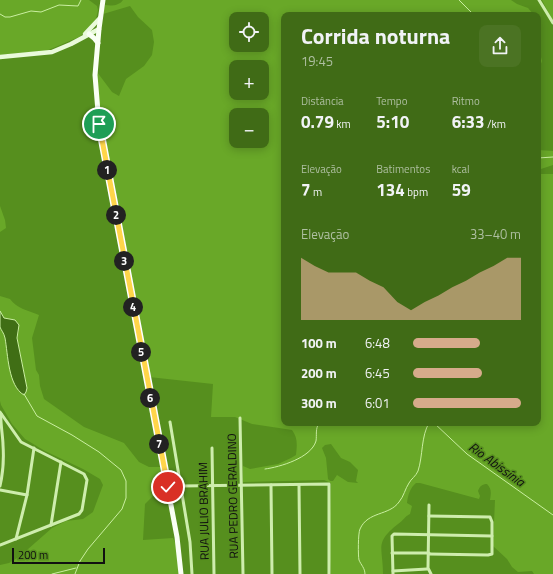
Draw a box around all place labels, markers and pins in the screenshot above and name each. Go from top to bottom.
pin [82,107,116,141]
pin: 1 [97,160,117,180]
pin: 2 [106,205,126,225]
pin: 3 [114,251,134,271]
pin: 4 [123,297,143,317]
pin: 5 [131,342,151,362]
pin: 6 [140,388,160,408]
pin: 7 [149,434,169,454]
pin [151,470,185,504]

